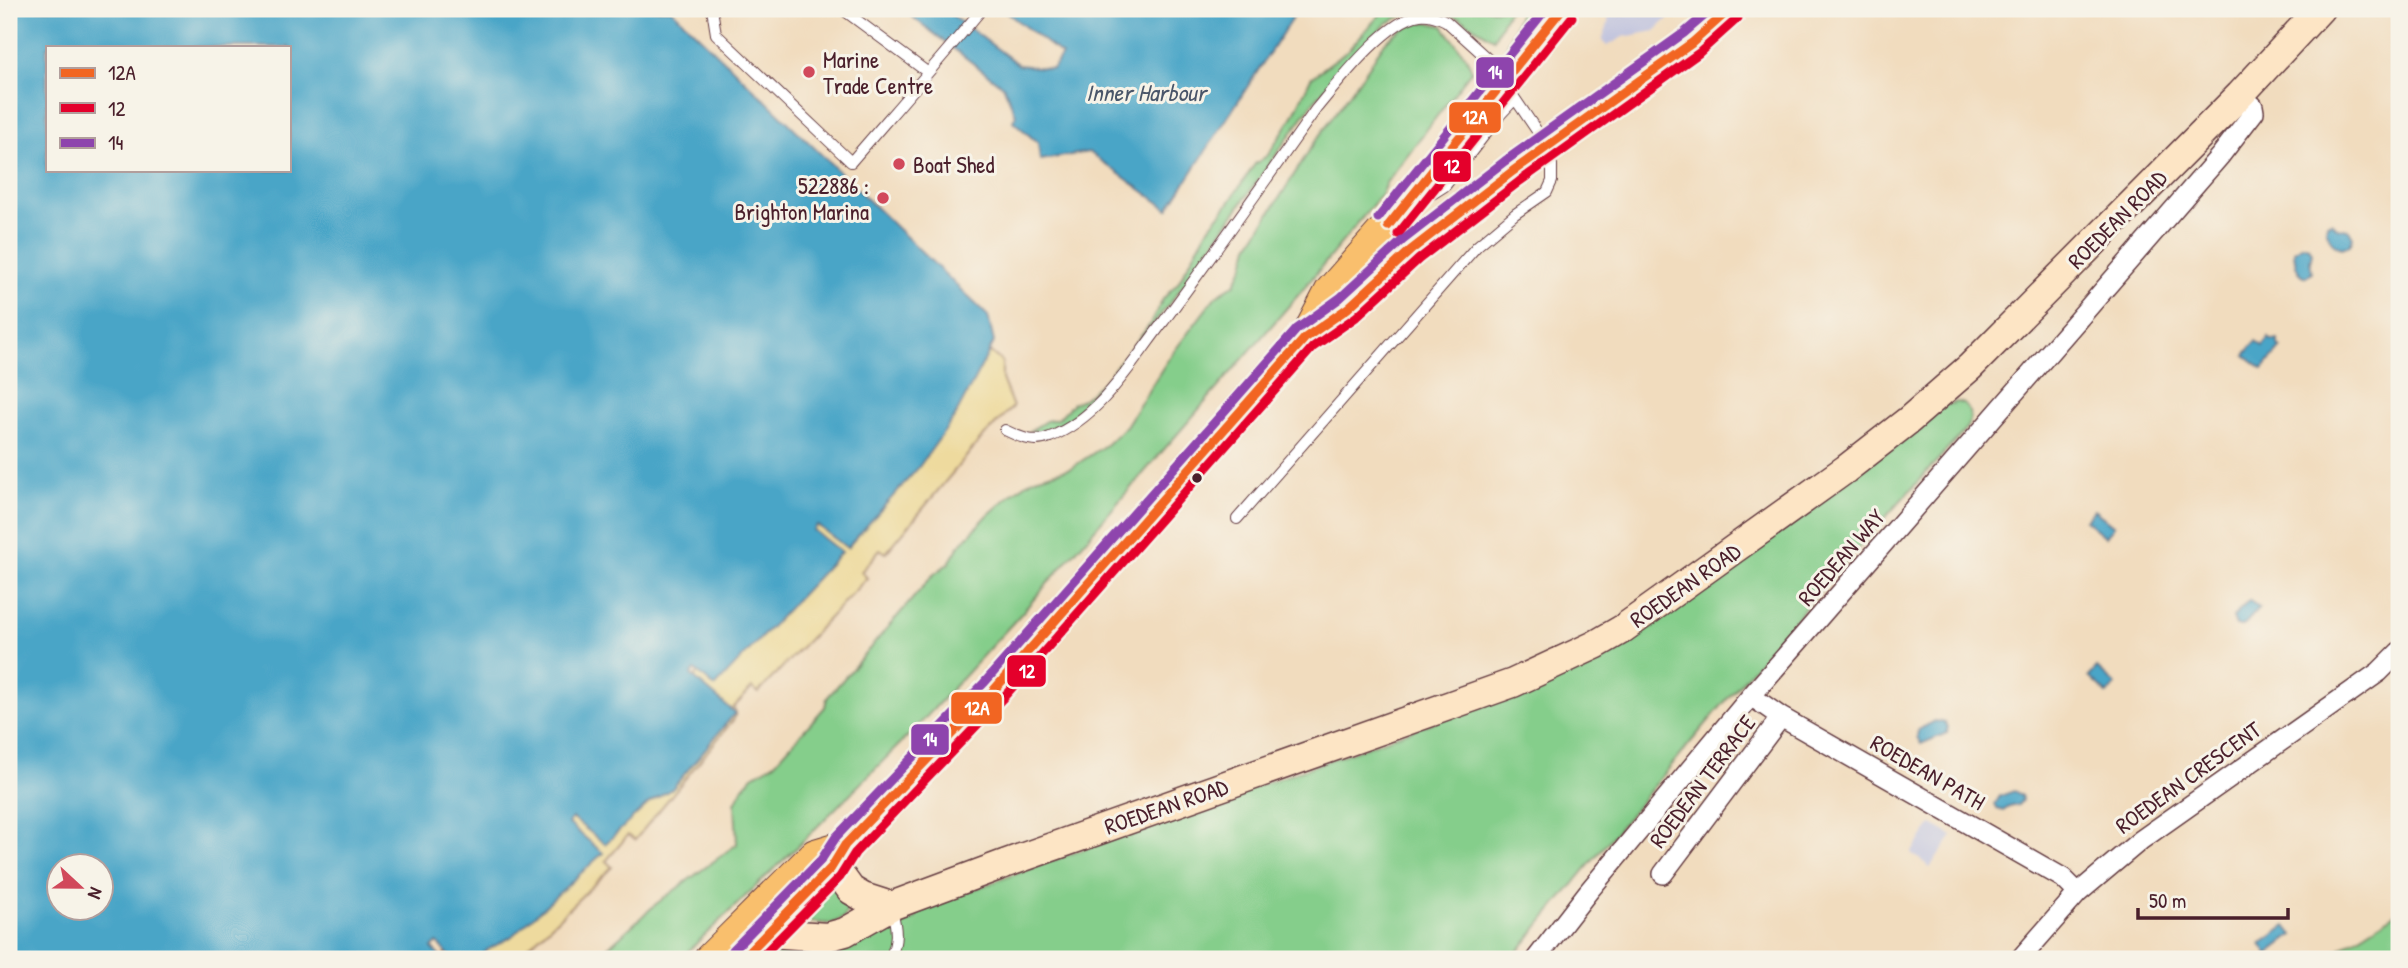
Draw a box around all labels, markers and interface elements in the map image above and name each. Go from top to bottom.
place label: Marine Trade Centre [823,44,933,101]
legend [46,46,290,172]
line badge: 14 [1475,56,1515,89]
text: 12A [108,58,136,87]
text: 14 [1488,59,1502,85]
marker: Marine Trade Centre [801,64,817,80]
water label: Inner Harbour [1086,76,1209,108]
text: 12 [108,94,126,123]
line badge: 12A [1448,101,1502,134]
text: 12A [1462,104,1488,130]
text: 14 [108,128,124,157]
place label: Boat Shed [913,149,995,180]
line badge: 12 [1432,150,1472,183]
text: 12 [1444,153,1460,179]
marker: Boat Shed [891,156,907,172]
street label: ROEDEAN ROAD [2061,163,2173,275]
place label: 522886 : Brighton Marina [734,170,869,227]
marker: 522886 : Brighton Marina [875,190,891,206]
unlabelled marker [1190,471,1204,485]
street label: ROEDEAN WAY [1790,502,1892,612]
street label: ROEDEAN ROAD [1623,535,1747,635]
line badge: 12 [1006,654,1047,688]
text: 12 [1019,658,1035,684]
line badge: 12A [950,691,1003,725]
text: 12A [964,695,990,721]
street label: ROEDEAN TERRACE [1642,708,1762,854]
street label: ROEDEAN CRESCENT [2109,714,2267,840]
line badge: 14 [910,723,950,756]
text: 14 [923,726,937,752]
street label: ROEDEAN PATH [1865,727,1991,817]
street label: ROEDEAN ROAD [1100,770,1232,842]
north arrow [46,852,116,922]
scale bar [2138,877,2289,921]
text: N [82,884,110,903]
text: 50 m [2149,886,2186,915]

